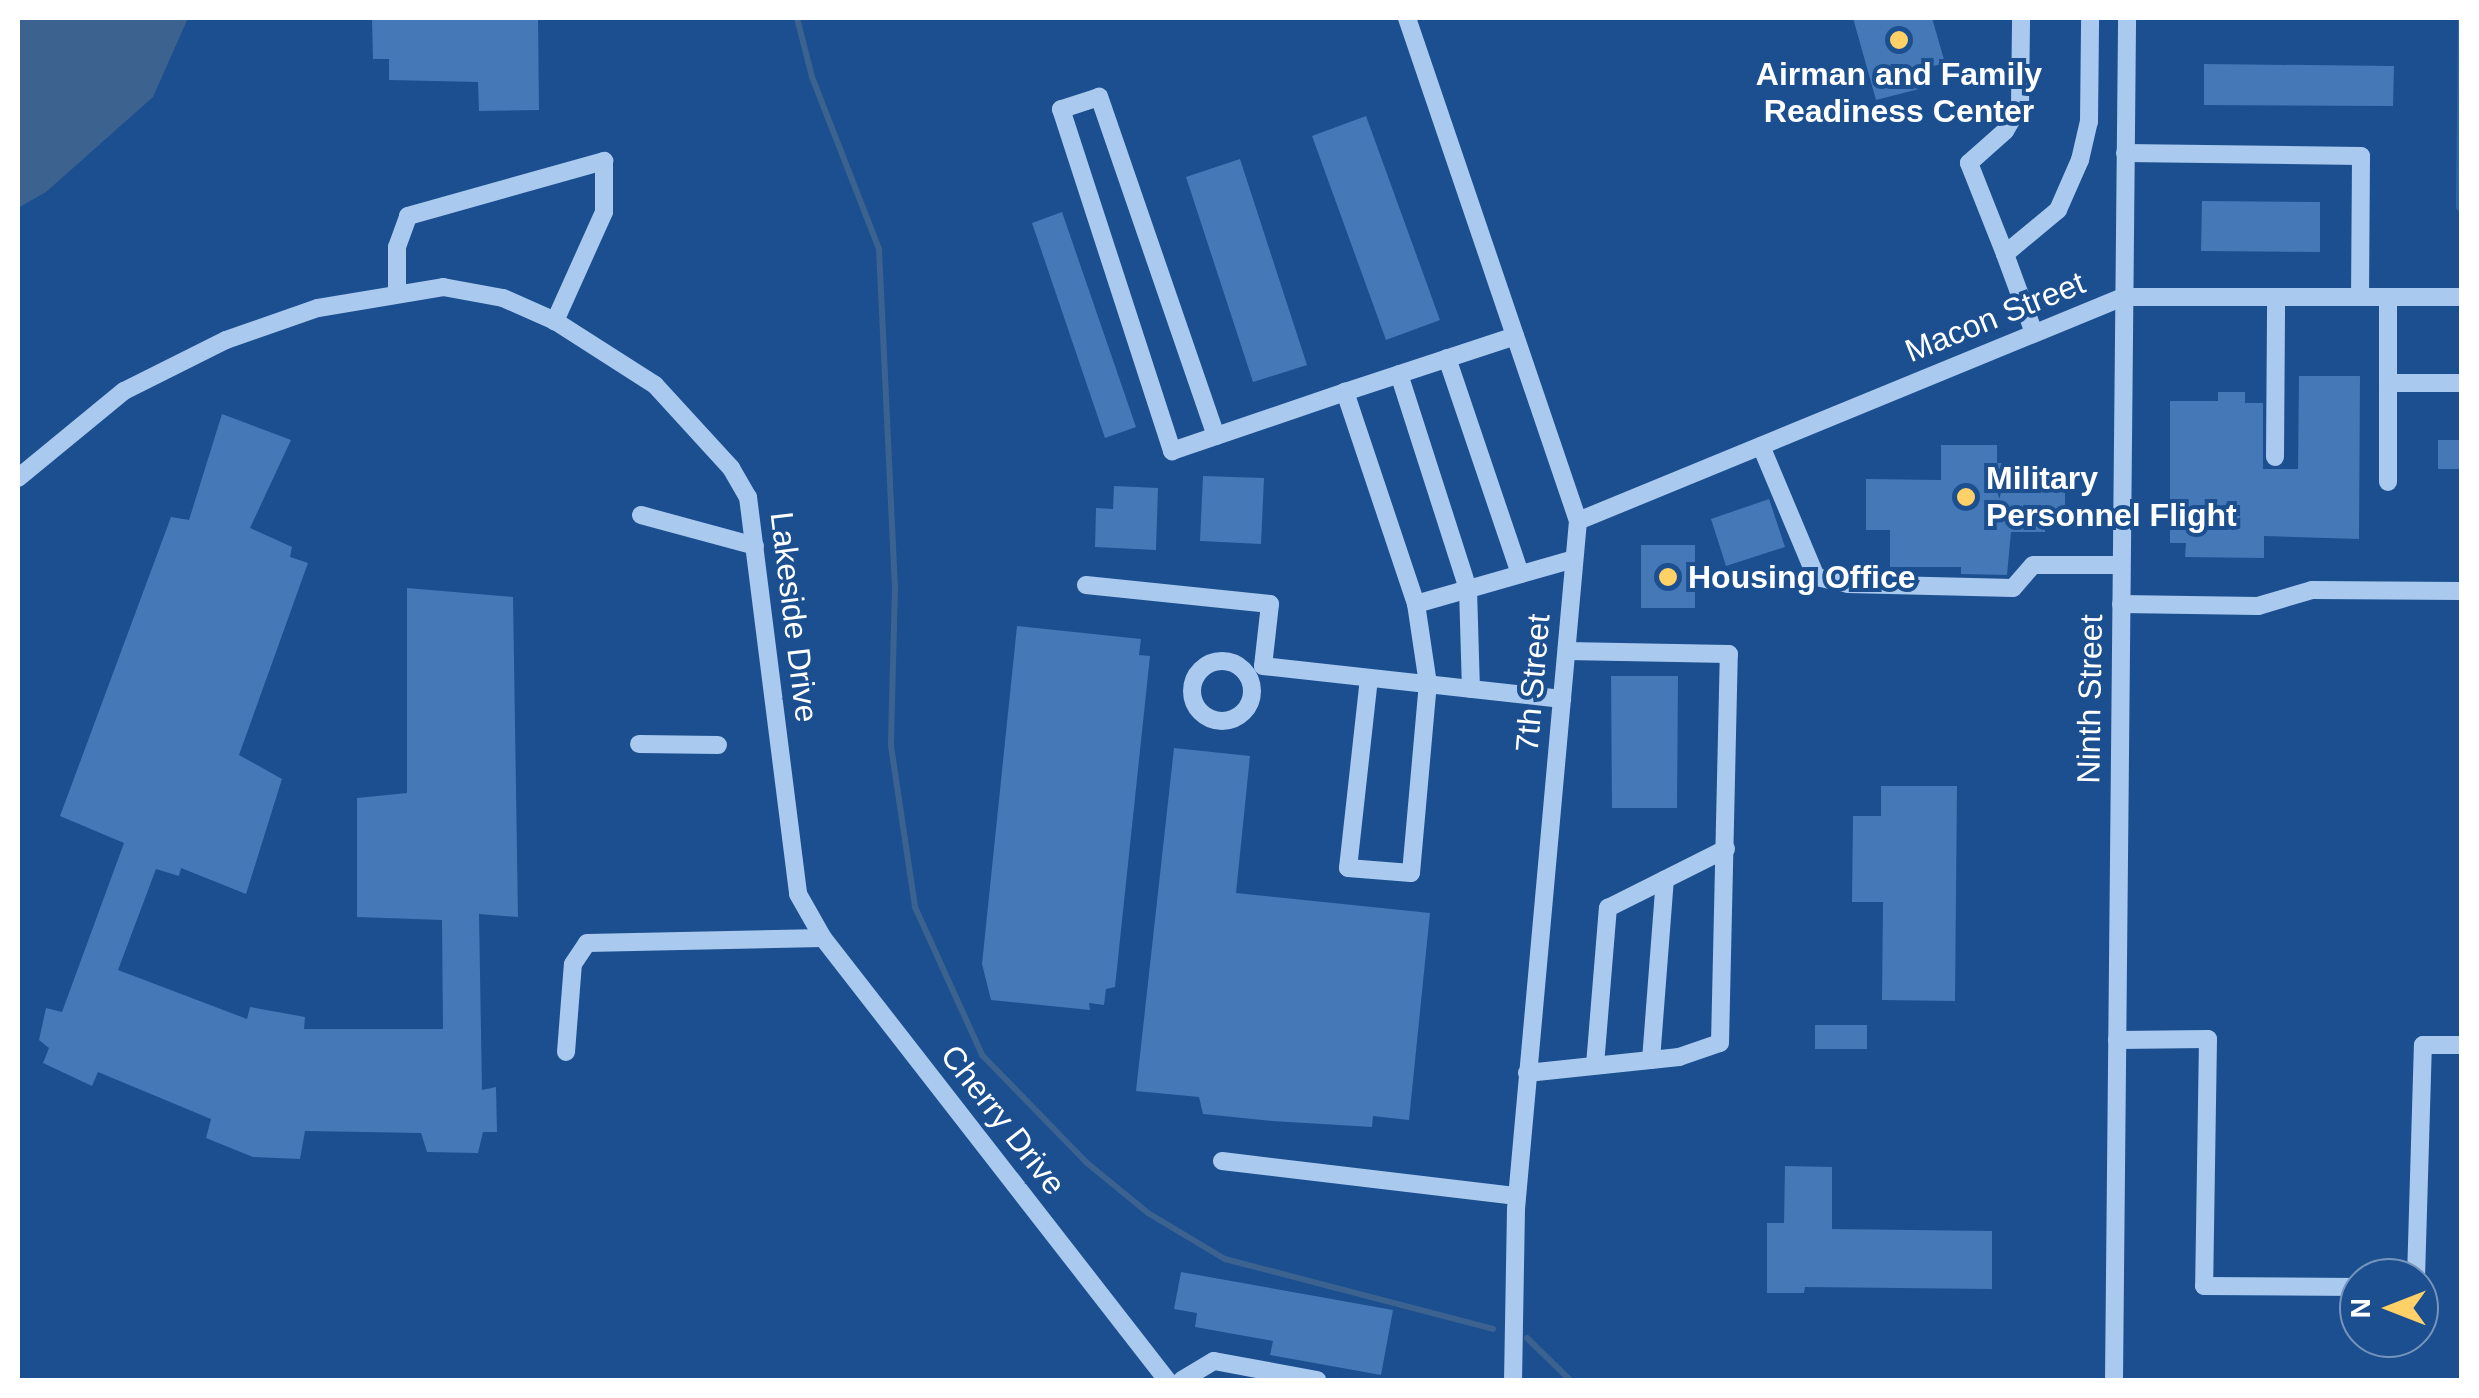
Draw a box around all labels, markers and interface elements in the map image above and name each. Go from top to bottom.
marker: Airman and Family Readiness Center [1888,29,1910,51]
place label: Airman and Family Readiness Center [1756,56,2042,131]
street label: Macon Street [1900,264,2090,370]
place label: Military Personnel Flight [1986,460,2237,535]
marker: Military Personnel Flight [1955,486,1977,508]
street label: Lakeside Drive [762,510,826,724]
place label: Housing Office [1688,558,1916,596]
marker: Housing Office [1657,566,1679,588]
street label: 7th Street [1508,612,1558,754]
street label: Ninth Street [2069,614,2111,784]
street label: Cherry Drive [933,1037,1073,1203]
north arrow [2339,1258,2439,1358]
text: N [2345,1298,2376,1318]

